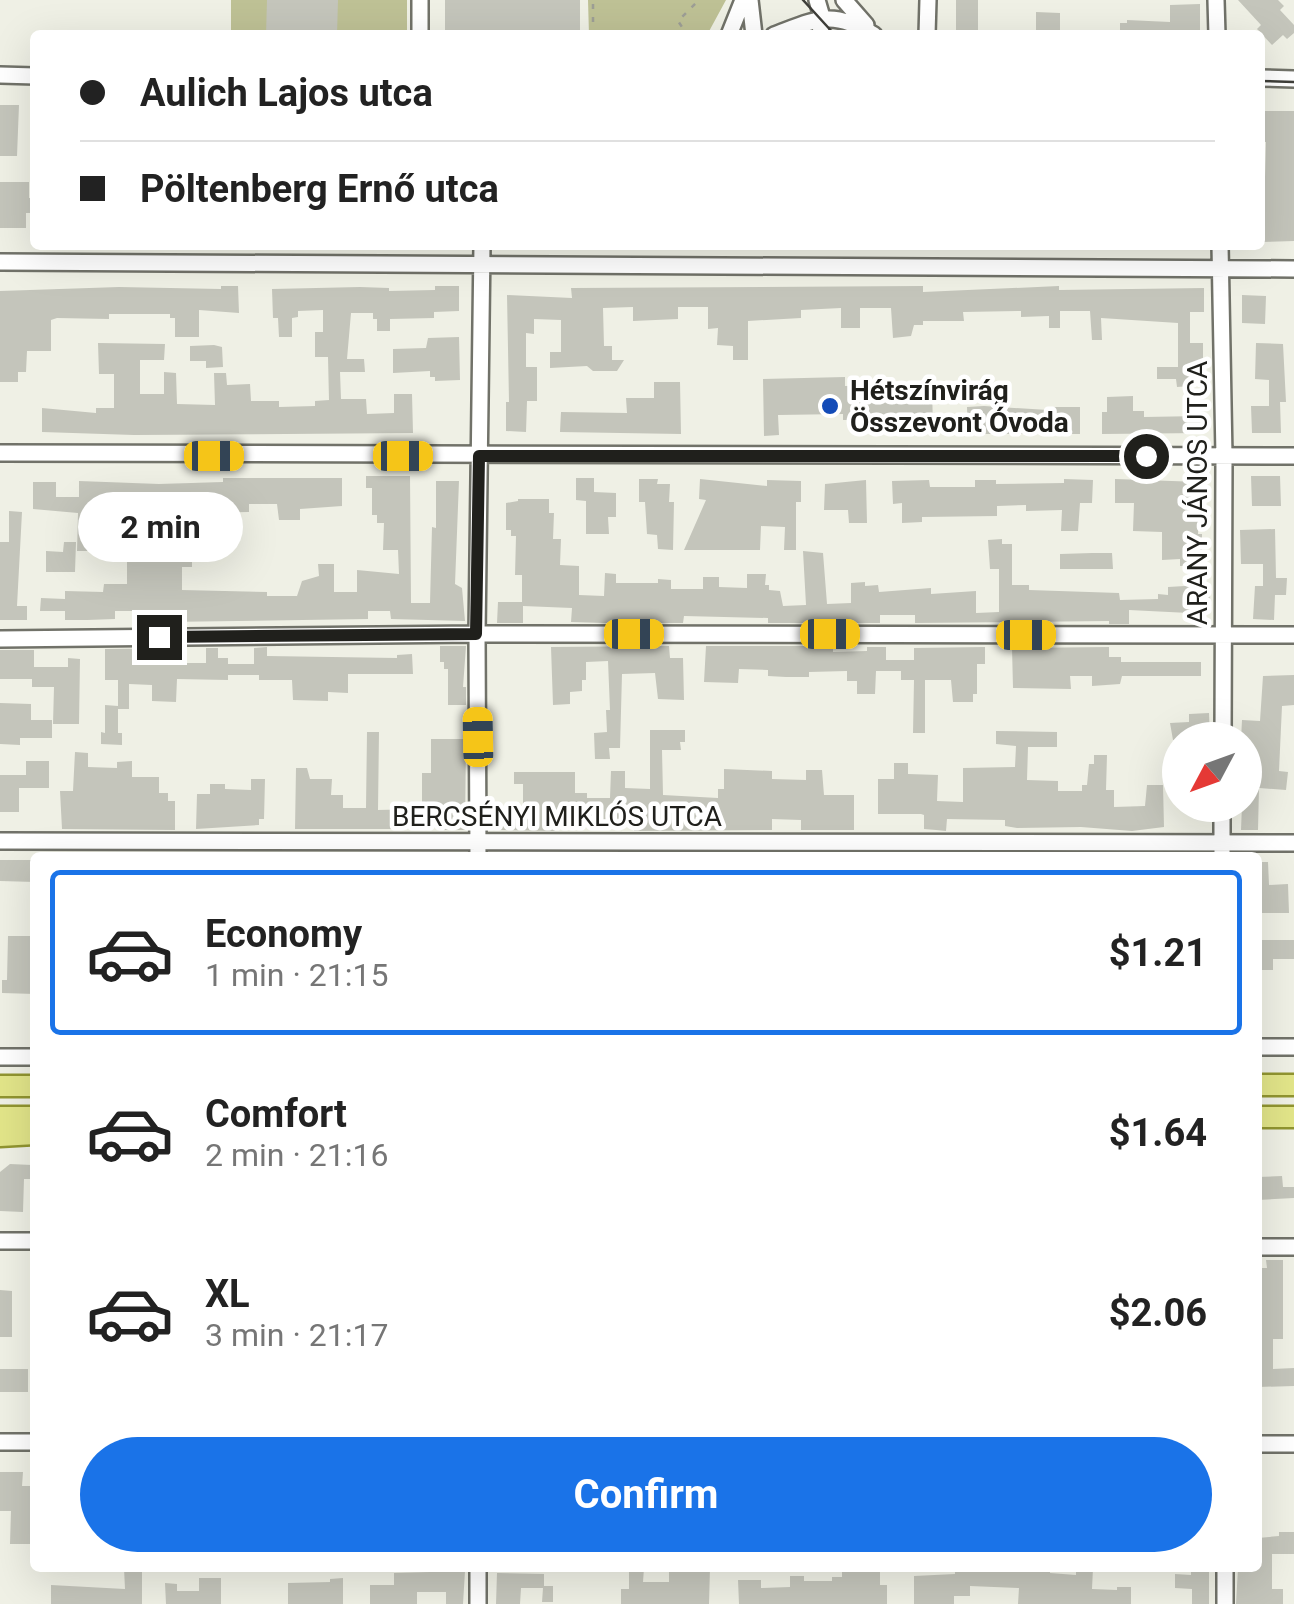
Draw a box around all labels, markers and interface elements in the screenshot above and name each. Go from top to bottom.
text: Aulich Lajos utca [140,71,433,115]
text: Pöltenberg Ernő utca [140,167,499,211]
street label: ARANY JÁNOS UTCA [1181,361,1214,625]
place label: Hétszínvirág Összevont Óvoda [850,374,1069,439]
marker: Hétszínvirág Összevont Óvoda [819,395,841,417]
route start [1124,434,1169,479]
car [184,441,244,471]
car [373,441,433,471]
callout: 2 min [76,492,242,562]
text: 2 min [120,508,201,546]
route end [137,615,182,660]
car [604,619,664,649]
car [800,619,860,649]
car [996,620,1056,650]
car [462,707,494,767]
north arrow [1162,722,1262,822]
map controls [1162,722,1262,822]
street label: BERCSÉNYI MIKLÓS UTCA [392,800,722,833]
icon: car [85,908,175,998]
text: Economy [205,912,362,956]
text: $1.21 [1109,931,1207,975]
text: 1 min · 21:15 [205,956,388,994]
icon: car [85,1088,175,1178]
text: Comfort [205,1092,347,1136]
text: $1.64 [1109,1111,1207,1155]
text: 2 min · 21:16 [205,1136,388,1174]
icon: car [85,1268,175,1358]
text: XL [205,1272,250,1316]
text: $2.06 [1109,1291,1207,1335]
text: 3 min · 21:17 [205,1316,388,1354]
button: Confirm [80,1437,1212,1552]

